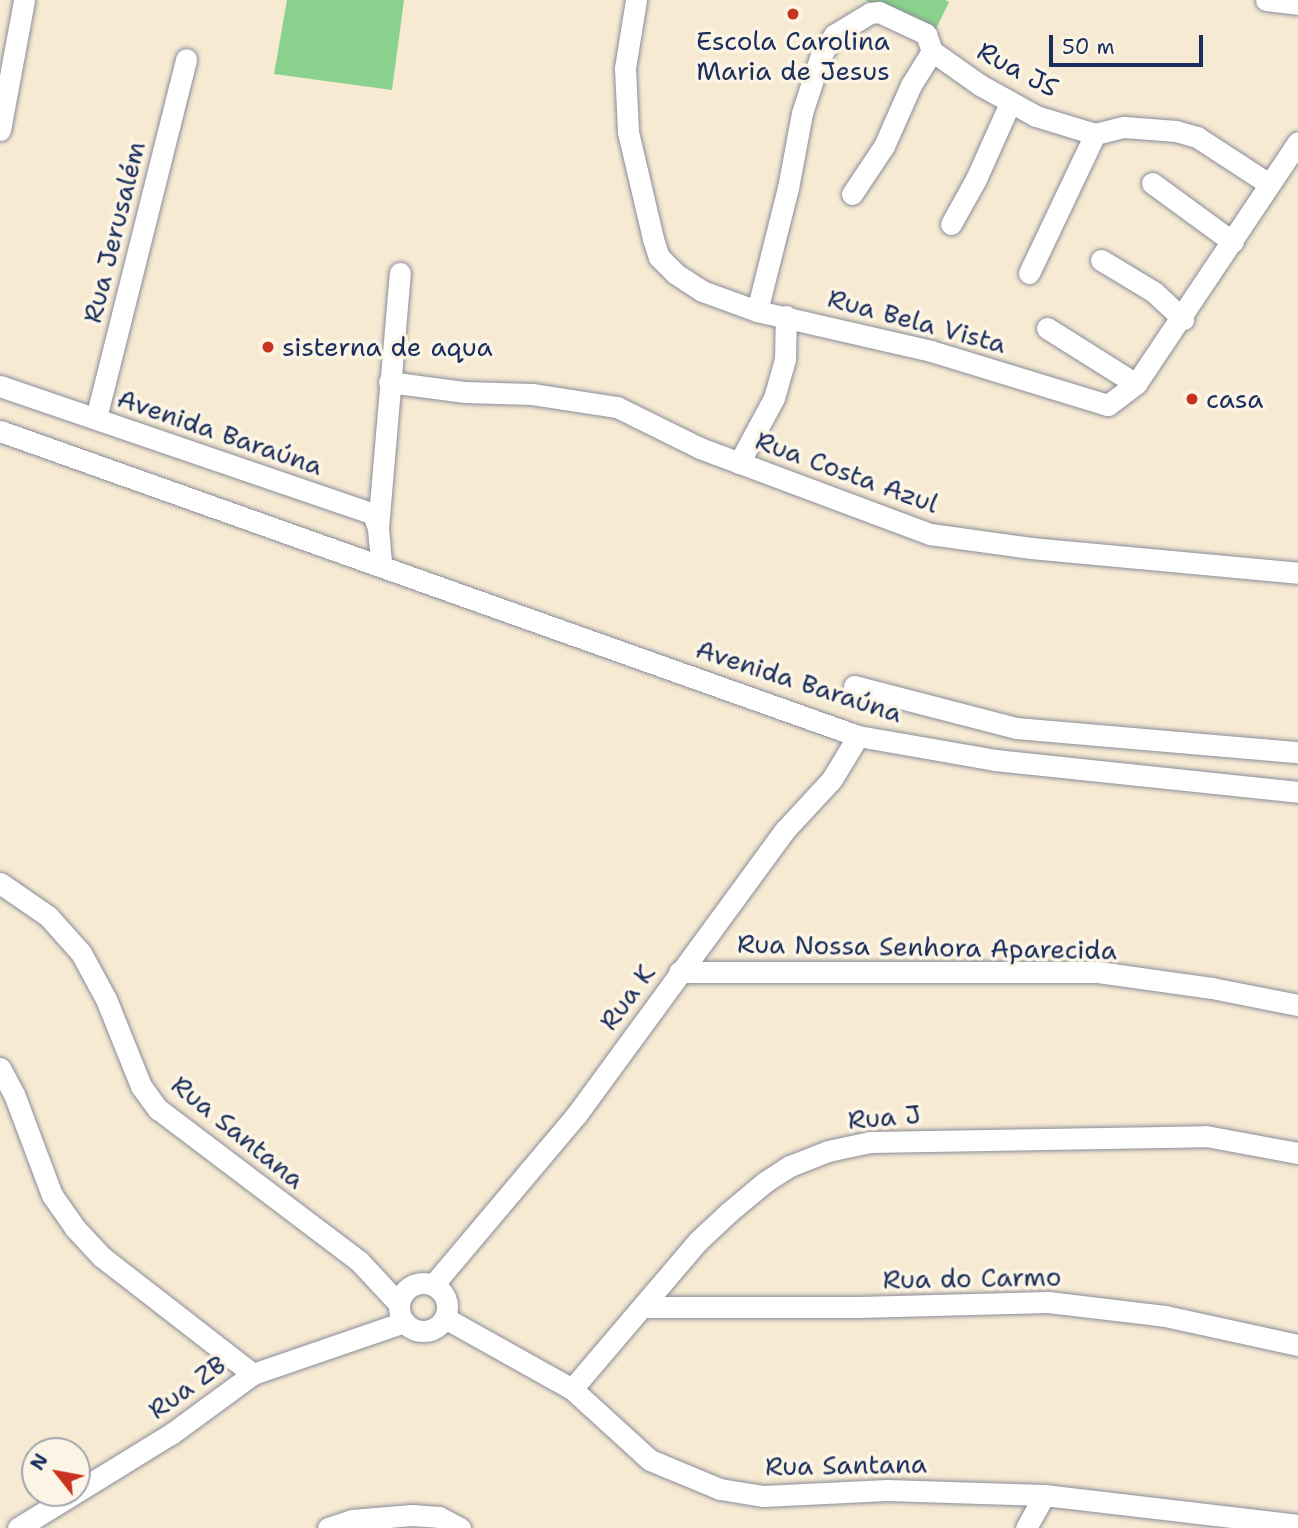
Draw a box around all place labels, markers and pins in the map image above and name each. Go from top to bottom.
marker: Escola Carolina Maria de Jesus [785,6,801,22]
place label: Escola Carolina Maria de Jesus [696,25,890,86]
place label: sisterna de aqua [282,331,493,363]
marker: sisterna de aqua [260,339,276,355]
place label: casa [1206,383,1263,415]
marker: casa [1184,391,1200,407]

